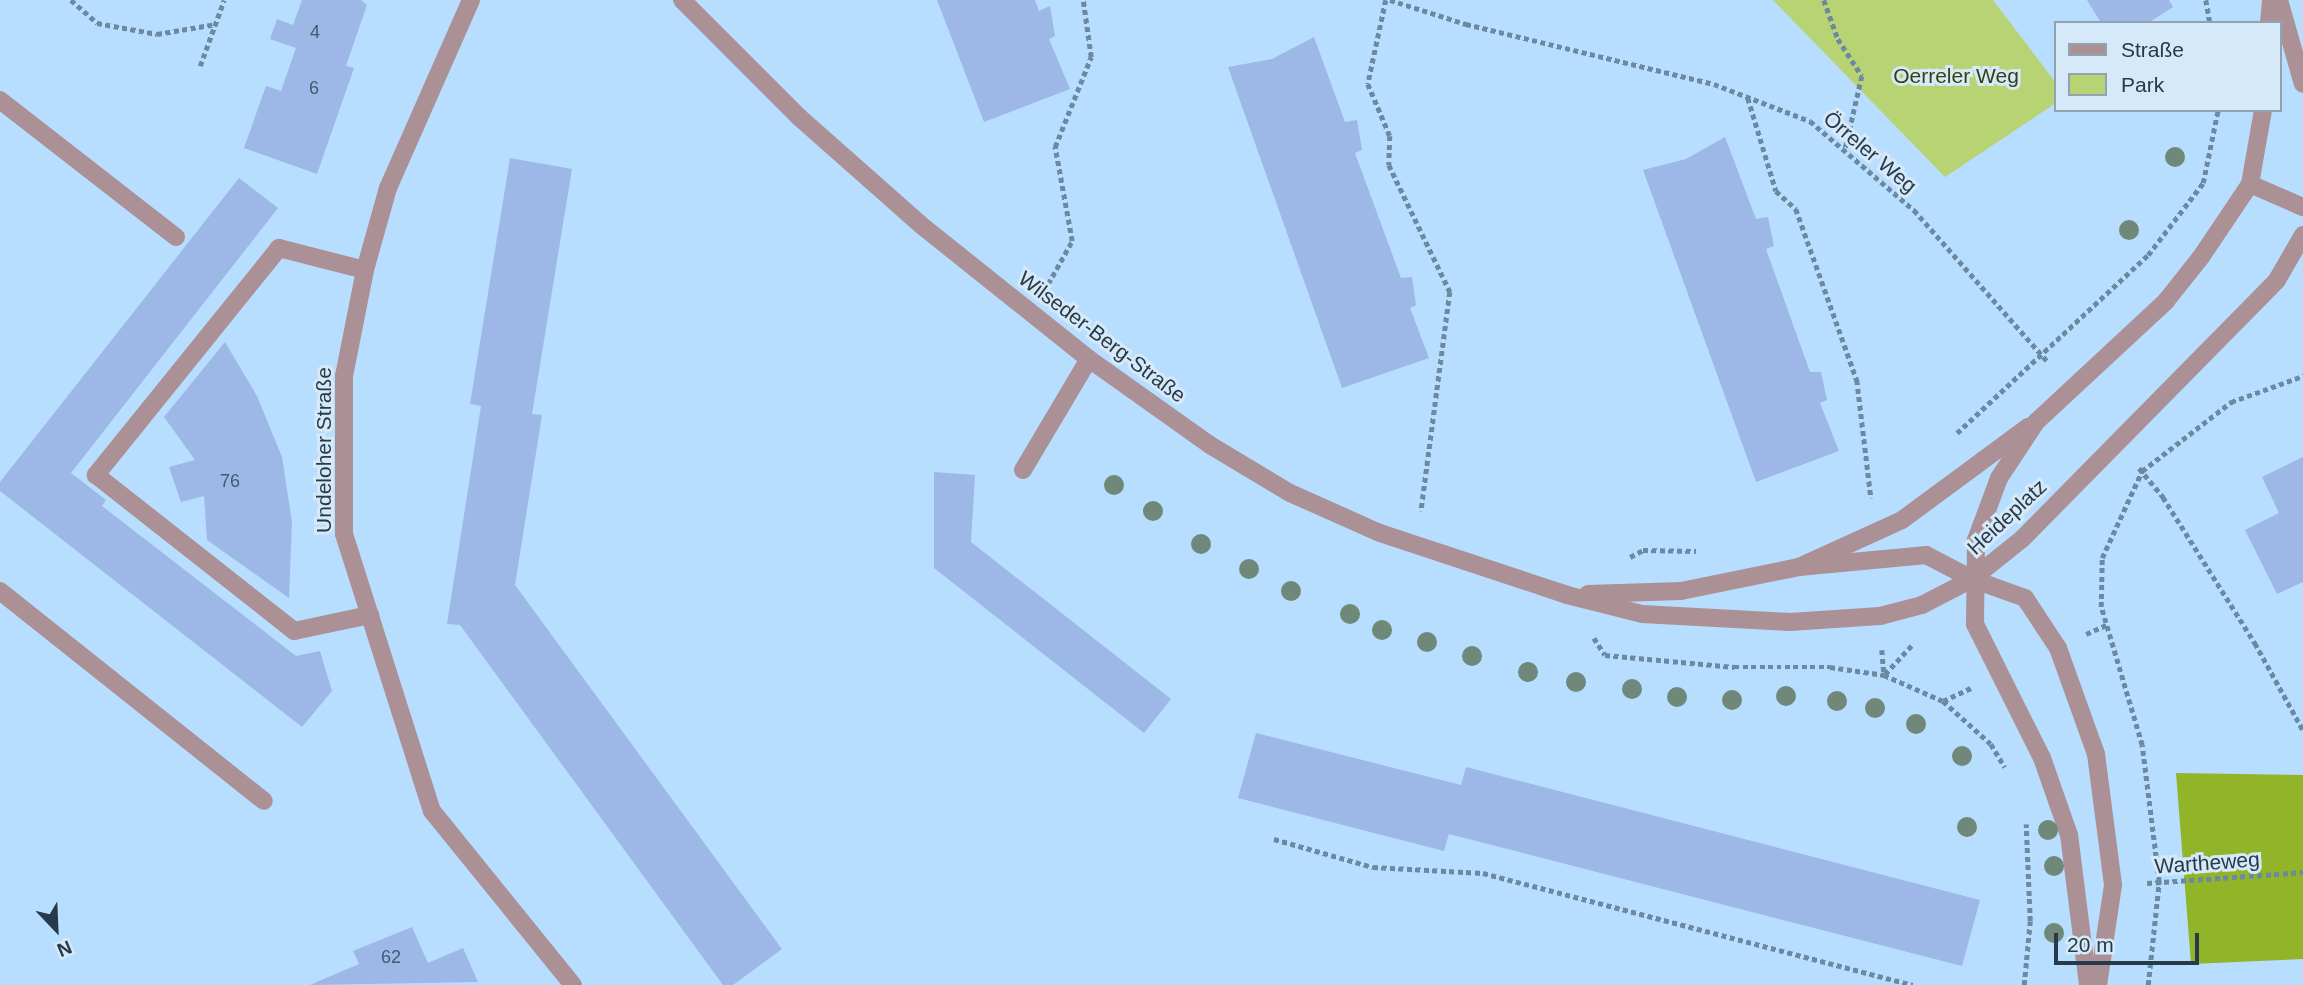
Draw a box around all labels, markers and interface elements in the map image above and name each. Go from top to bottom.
house number: 4 [310,21,320,43]
legend [2054,21,2282,112]
text: Straße [2121,38,2184,61]
park label: Oerreler Weg [1893,63,2019,89]
text: Park [2121,73,2164,96]
house number: 6 [309,77,319,99]
street label: Örreler Weg [1818,106,1922,198]
street label: Wilseder-Berg-Straße [1013,266,1191,408]
street label: Undeloher Straße [311,367,337,533]
house number: 76 [220,470,240,492]
street label: Heideplatz [1962,474,2052,560]
street label: Wartheweg [2154,847,2260,879]
north arrow [21,894,91,964]
scale bar [2058,918,2203,962]
text: 20 m [2067,933,2114,956]
text: N [54,936,75,961]
house number: 62 [381,946,401,968]

